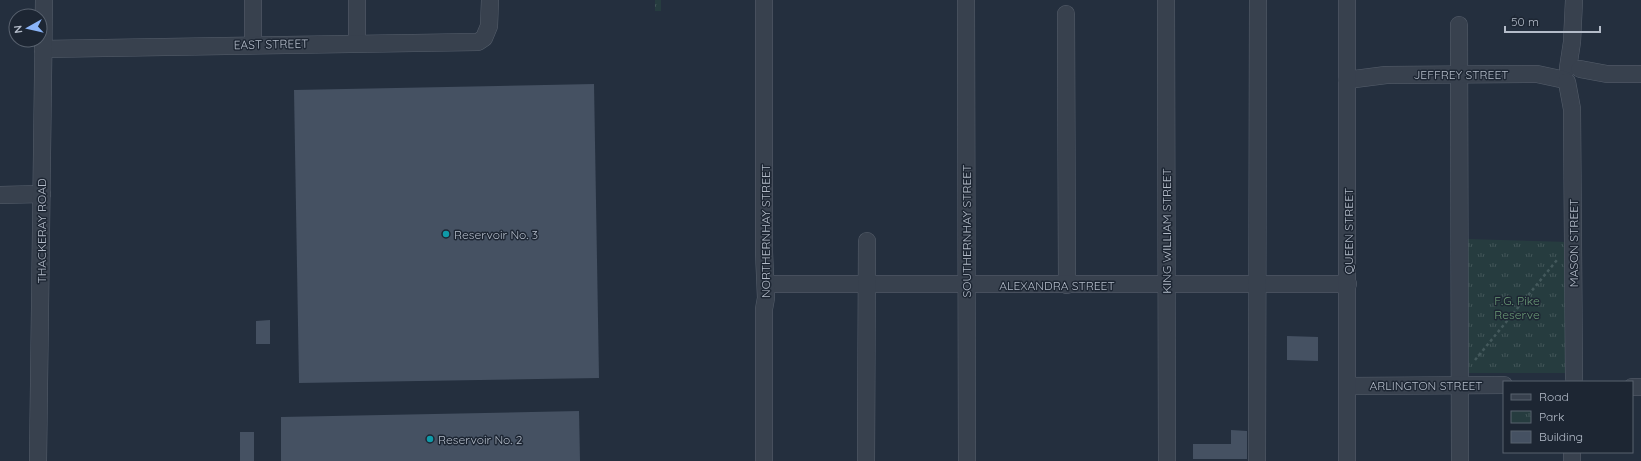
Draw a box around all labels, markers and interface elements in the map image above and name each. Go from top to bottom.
north arrow [8,8,48,48]
scale bar [1505,8,1600,34]
text: 50 m [1511,14,1539,29]
text: N [11,24,26,34]
street label: EAST STREET [233,36,309,52]
street label: JEFFREY STREET [1413,67,1509,82]
street label: NORTHERNHAY STREET [758,164,773,298]
street label: SOUTHERNHAY STREET [959,165,974,297]
street label: KING WILLIAM STREET [1159,168,1174,294]
street label: THACKERAY ROAD [34,178,49,284]
street label: QUEEN STREET [1341,188,1356,274]
street label: MASON STREET [1566,199,1581,287]
place label: Reservoir No. 3 [454,227,538,242]
marker: Reservoir No. 3 [441,229,451,239]
street label: ALEXANDRA STREET [999,278,1115,293]
park label: F.G. Pike Reserve [1494,293,1540,322]
street label: ARLINGTON STREET [1369,378,1483,393]
legend [1503,381,1633,453]
text: Road [1539,389,1569,404]
text: Park [1539,409,1564,424]
text: Building [1539,429,1583,444]
place label: Reservoir No. 2 [438,432,523,447]
marker: Reservoir No. 2 [425,434,435,444]

